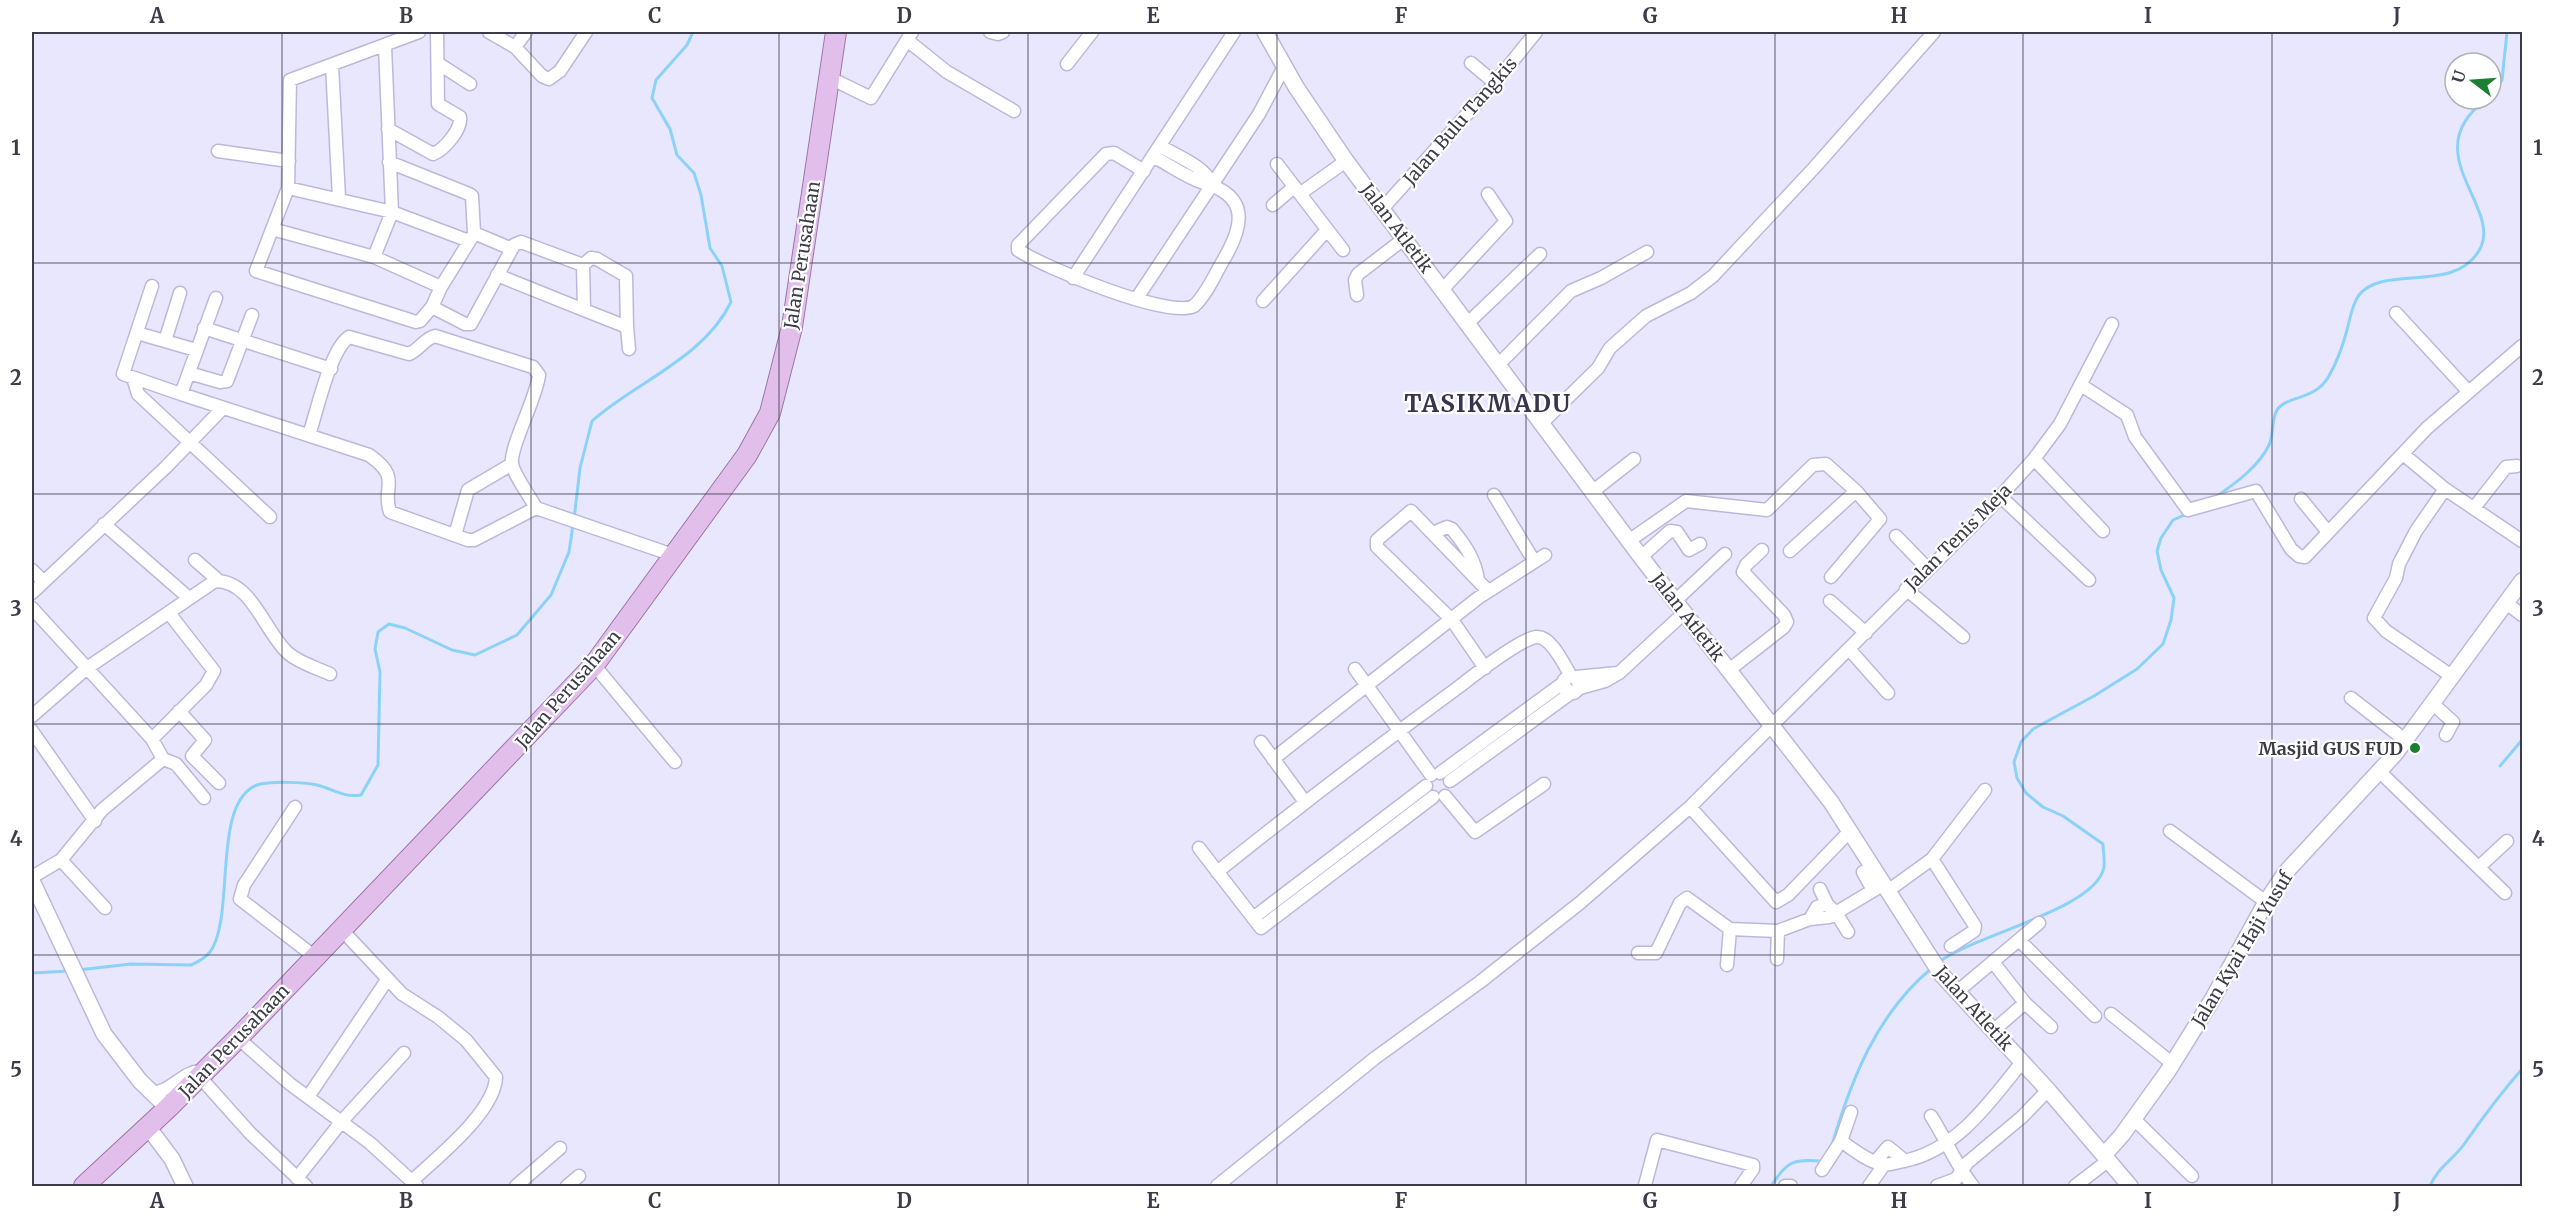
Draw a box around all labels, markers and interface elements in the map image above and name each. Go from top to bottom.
text: A [149,3,165,28]
text: B [399,3,413,28]
text: C [648,3,662,28]
text: D [896,3,912,28]
text: E [1146,3,1160,28]
text: F [1395,3,1408,28]
text: G [1643,3,1658,28]
text: H [1891,3,1907,28]
text: I [2144,3,2152,28]
text: J [2392,3,2401,28]
north arrow [2443,51,2503,111]
street label: Jalan Bulu Tangkis [1397,52,1522,190]
text: U [2447,68,2470,85]
text: 1 [11,135,21,160]
text: 1 [2533,135,2543,160]
street label: Jalan Atletik [1355,178,1438,278]
street label: Jalan Perusahaan [779,179,825,332]
text: 2 [10,365,22,390]
text: 2 [2532,365,2544,390]
district label: TASIKMADU [1404,388,1572,419]
street label: Jalan Tenis Meja [1899,479,2016,596]
street label: Jalan Atletik [1646,567,1730,666]
text: 3 [10,596,22,621]
text: 3 [2532,596,2544,621]
street label: Jalan Perusahaan [510,625,626,754]
place label: Masjid GUS FUD [2258,737,2403,760]
marker: Masjid GUS FUD [2408,741,2422,755]
text: 4 [10,826,23,851]
text: 4 [2532,826,2545,851]
street label: Jalan Kyai Haji Yusuf [2186,866,2298,1032]
street label: Jalan Atletik [1929,960,2018,1056]
street label: Jalan Perusahaan [173,979,294,1103]
text: 5 [10,1057,22,1082]
text: 5 [2532,1057,2544,1082]
text: A [149,1188,165,1213]
text: B [399,1188,413,1213]
text: C [648,1188,662,1213]
text: D [896,1188,912,1213]
text: E [1146,1188,1160,1213]
text: F [1395,1188,1408,1213]
text: G [1643,1188,1658,1213]
text: H [1891,1188,1907,1213]
text: I [2144,1188,2152,1213]
text: J [2392,1188,2401,1213]

